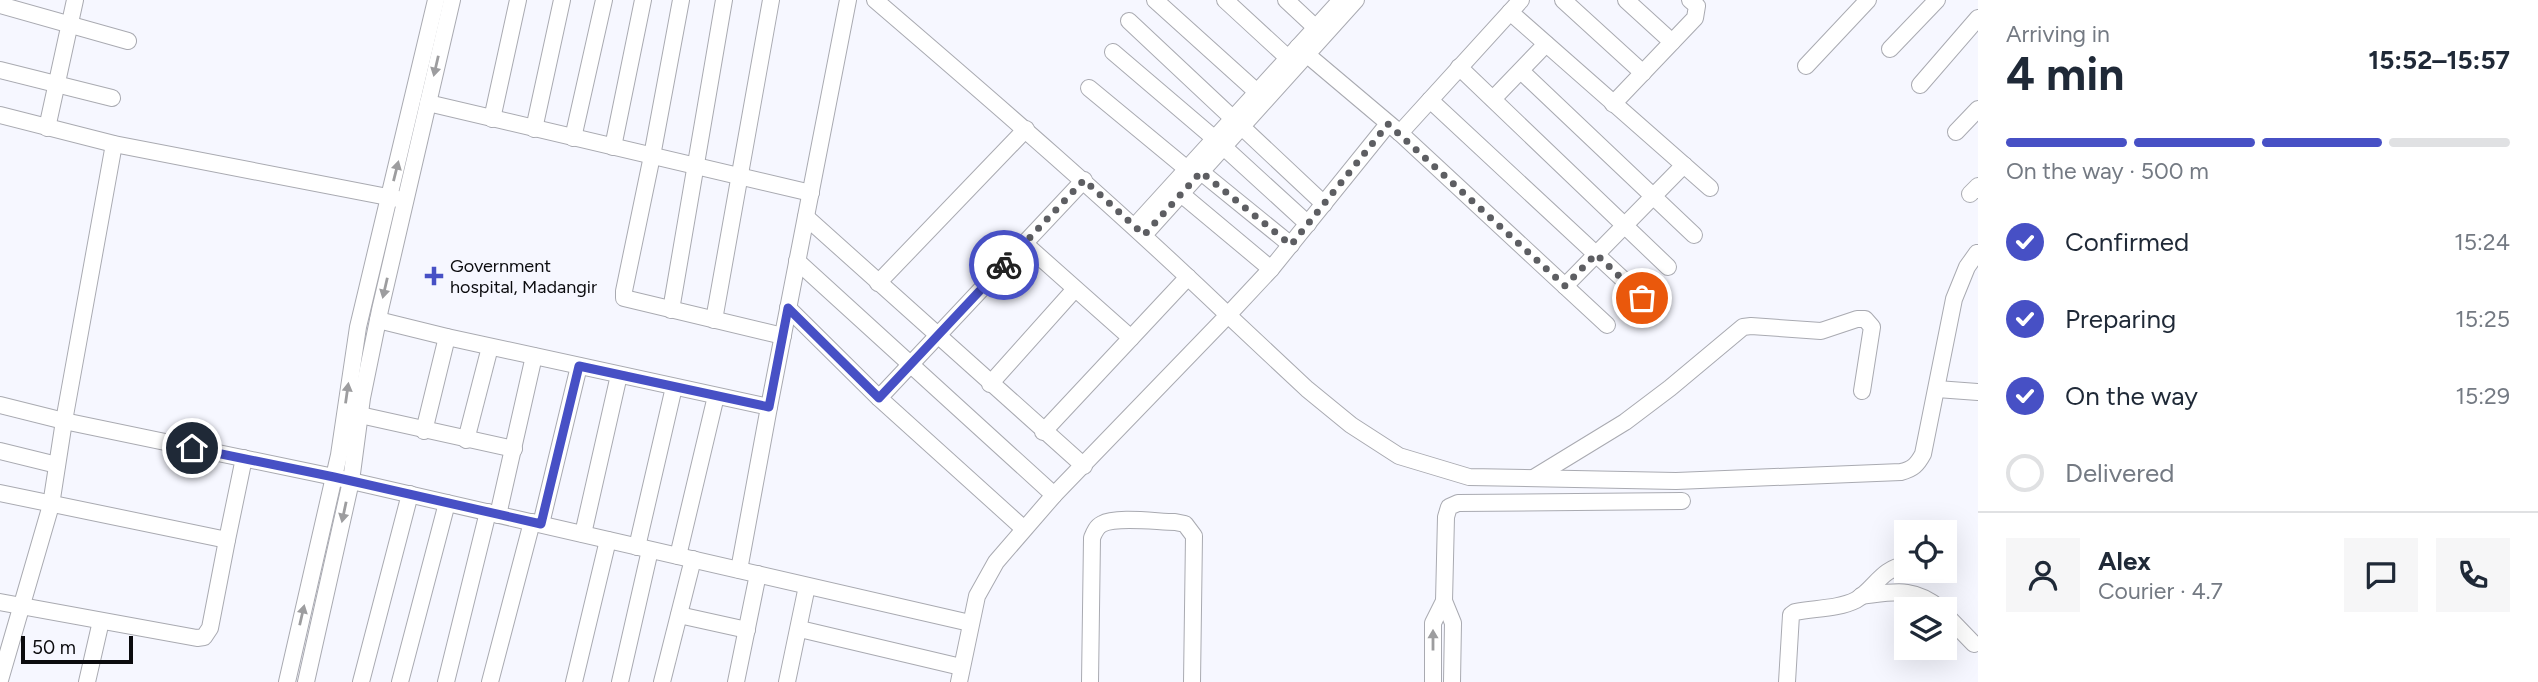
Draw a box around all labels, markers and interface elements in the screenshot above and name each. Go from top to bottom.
text: Arriving in [2006,20,2110,48]
text: 15:52–15:57 [2368,44,2510,76]
text: 4 min [2006,46,2124,102]
one-way arrow [430,56,441,78]
text: On the way · 500 m [2006,157,2209,185]
one-way arrow [391,160,402,182]
icon: check [2006,223,2044,261]
text: Confirmed [2065,226,2189,258]
text: 15:24 [2454,228,2510,256]
courier [969,230,1039,300]
icon: bike [985,246,1023,284]
place label: Government hospital, Madangir [450,255,597,298]
marker: Government hospital, Madangir [424,266,444,286]
pin [1612,268,1672,328]
one-way arrow [379,277,390,299]
icon: bag [1623,279,1661,317]
icon: check [2006,300,2044,338]
text: Preparing [2065,303,2176,335]
text: 15:25 [2455,305,2510,333]
icon: check [2006,377,2044,415]
text: On the way [2065,380,2198,412]
one-way arrow [342,382,353,404]
text: 15:29 [2456,382,2510,410]
pin [162,418,222,478]
icon: home [173,429,211,467]
text: Delivered [2065,457,2174,489]
one-way arrow [338,501,349,523]
map controls [1894,520,1957,660]
button: locate [1894,520,1957,583]
button: person [2006,538,2080,612]
button: chat [2344,538,2418,612]
button: phone [2436,538,2510,612]
text: Alex [2098,545,2151,577]
text: Courier · 4.7 [2098,577,2223,605]
button: layers [1894,597,1957,660]
one-way arrow [297,604,308,626]
one-way arrow [1427,629,1439,651]
scale bar [21,633,133,665]
text: 50 m [32,636,76,659]

